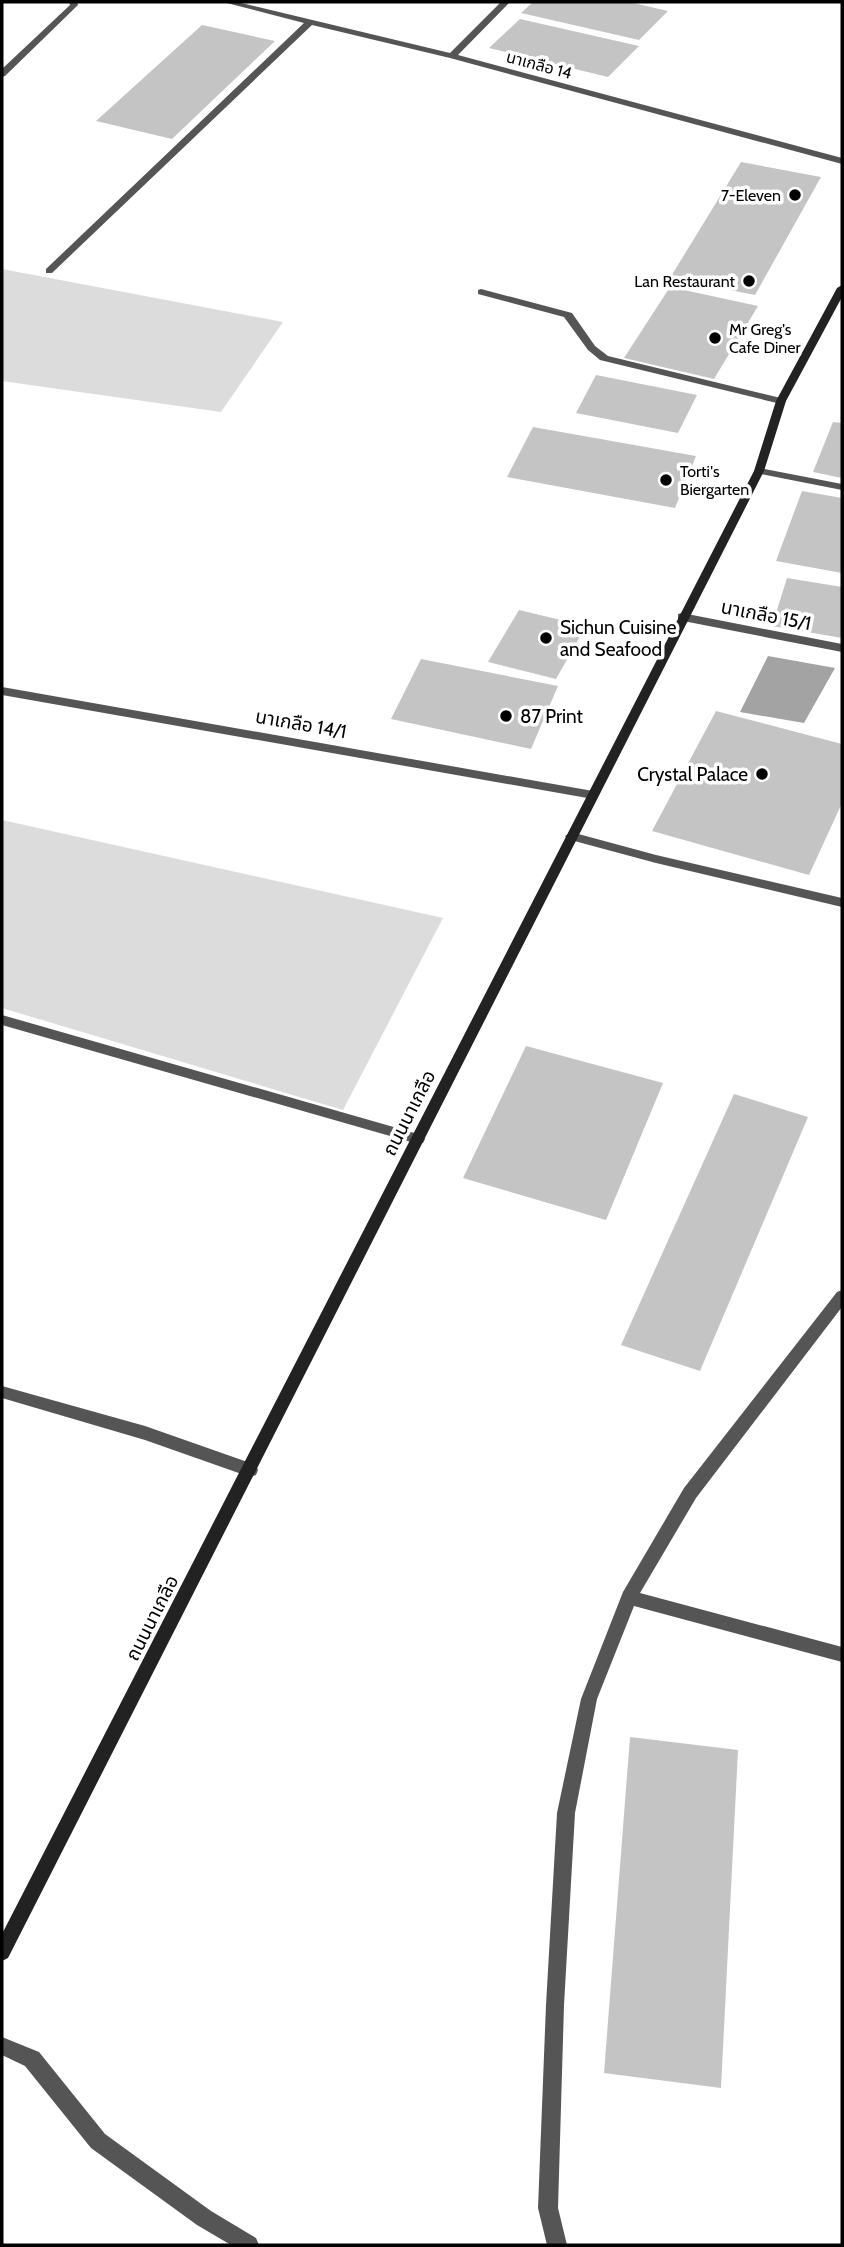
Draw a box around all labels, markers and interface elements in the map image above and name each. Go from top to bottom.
street label: นาเกลือ 14 [504,47,574,83]
place label: 7-Eleven [721,186,781,205]
marker: 7-Eleven [787,187,803,203]
place label: Lan Restaurant [634,272,736,291]
marker: Lan Restaurant [741,273,757,289]
place label: Mr Greg's Cafe Diner [729,320,801,357]
marker: Mr Greg's Cafe Diner [707,330,723,346]
place label: Torti's Biergarten [680,462,749,499]
marker: Torti's Biergarten [658,472,674,488]
street label: นาเกลือ 15/1 [719,595,813,635]
place label: Sichun Cuisine and Seafood [560,616,677,661]
marker: Sichun Cuisine and Seafood [538,630,554,646]
street label: นาเกลือ 14/1 [254,705,348,743]
place label: 87 Print [520,705,584,728]
marker: 87 Print [498,708,514,724]
place label: Crystal Palace [637,763,748,786]
marker: Crystal Palace [754,766,770,782]
street label: ถนนนาเกลือ [378,1066,440,1160]
street label: ถนนนาเกลือ [121,1571,183,1665]

